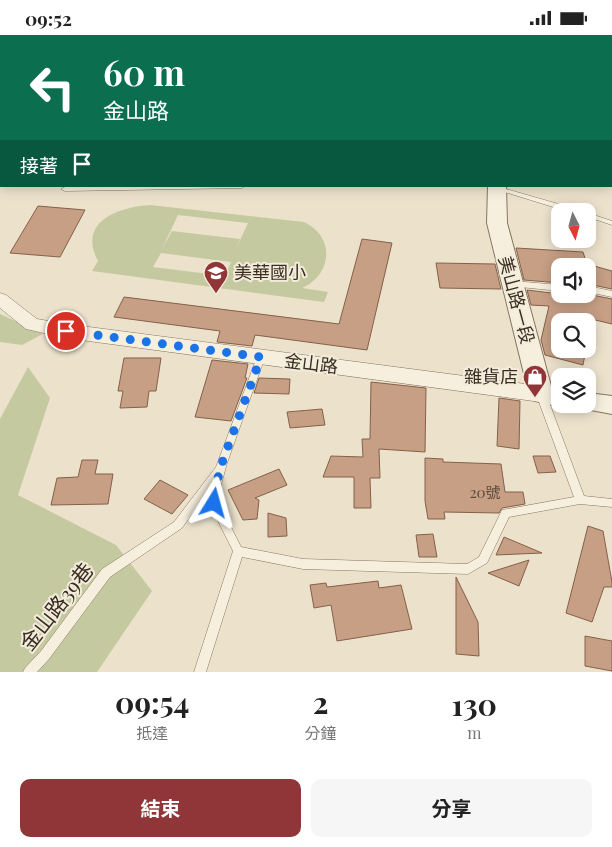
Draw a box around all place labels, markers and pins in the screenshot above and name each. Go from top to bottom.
school or university icon: 美華國小 [203,260,229,294]
place label: 美華國小 [234,260,306,284]
pin [45,310,87,352]
place label: 雜貨店 [464,364,518,388]
shop icon: 雜貨店 [522,364,548,398]

